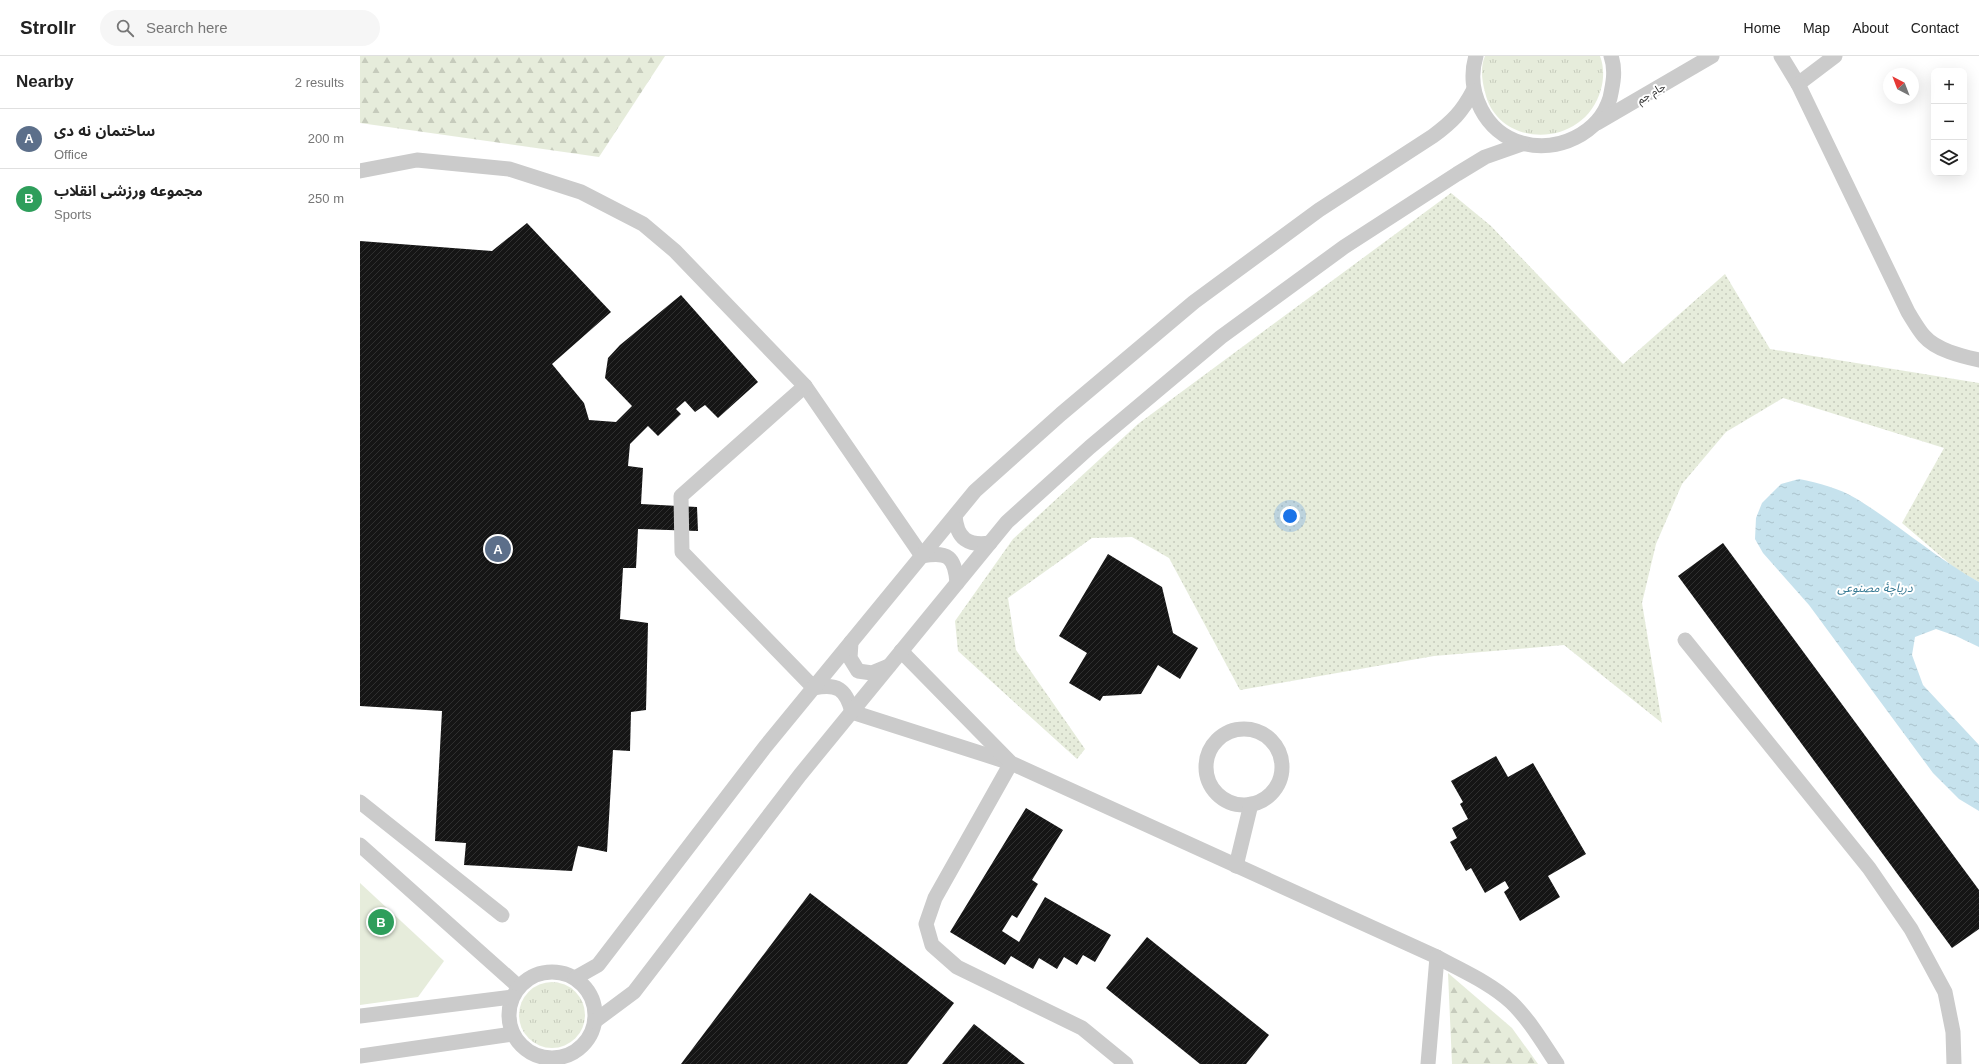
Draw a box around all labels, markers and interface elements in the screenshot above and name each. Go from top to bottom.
search box [100,10,380,46]
text: Strollr [20,17,76,38]
icon: search [114,17,136,39]
text: Search here [146,19,228,36]
text: Home [1744,20,1781,36]
text: Map [1803,20,1830,36]
text: About [1852,20,1889,36]
text: Contact [1911,20,1959,36]
north arrow [1883,68,1919,104]
map controls [1931,68,1967,176]
button: + [1931,68,1967,104]
text: Nearby [16,72,74,91]
text: 2 results [295,75,344,90]
street label: جام جم [1635,80,1669,108]
button: − [1931,104,1967,140]
text: ساختمان نه دی [54,122,155,139]
text: A [24,131,34,146]
text: 200 m [308,131,344,146]
button: layers [1931,140,1967,176]
text: Office [54,147,88,162]
text: مجموعه ورزشی انقلاب [54,182,203,199]
text: B [24,191,34,206]
text: 250 m [308,191,344,206]
text: Sports [54,207,92,222]
your location [1280,506,1300,526]
pin: A [485,534,511,564]
water label: دریاچهٔ مصنوعی [1837,581,1913,596]
pin: B [368,907,394,937]

